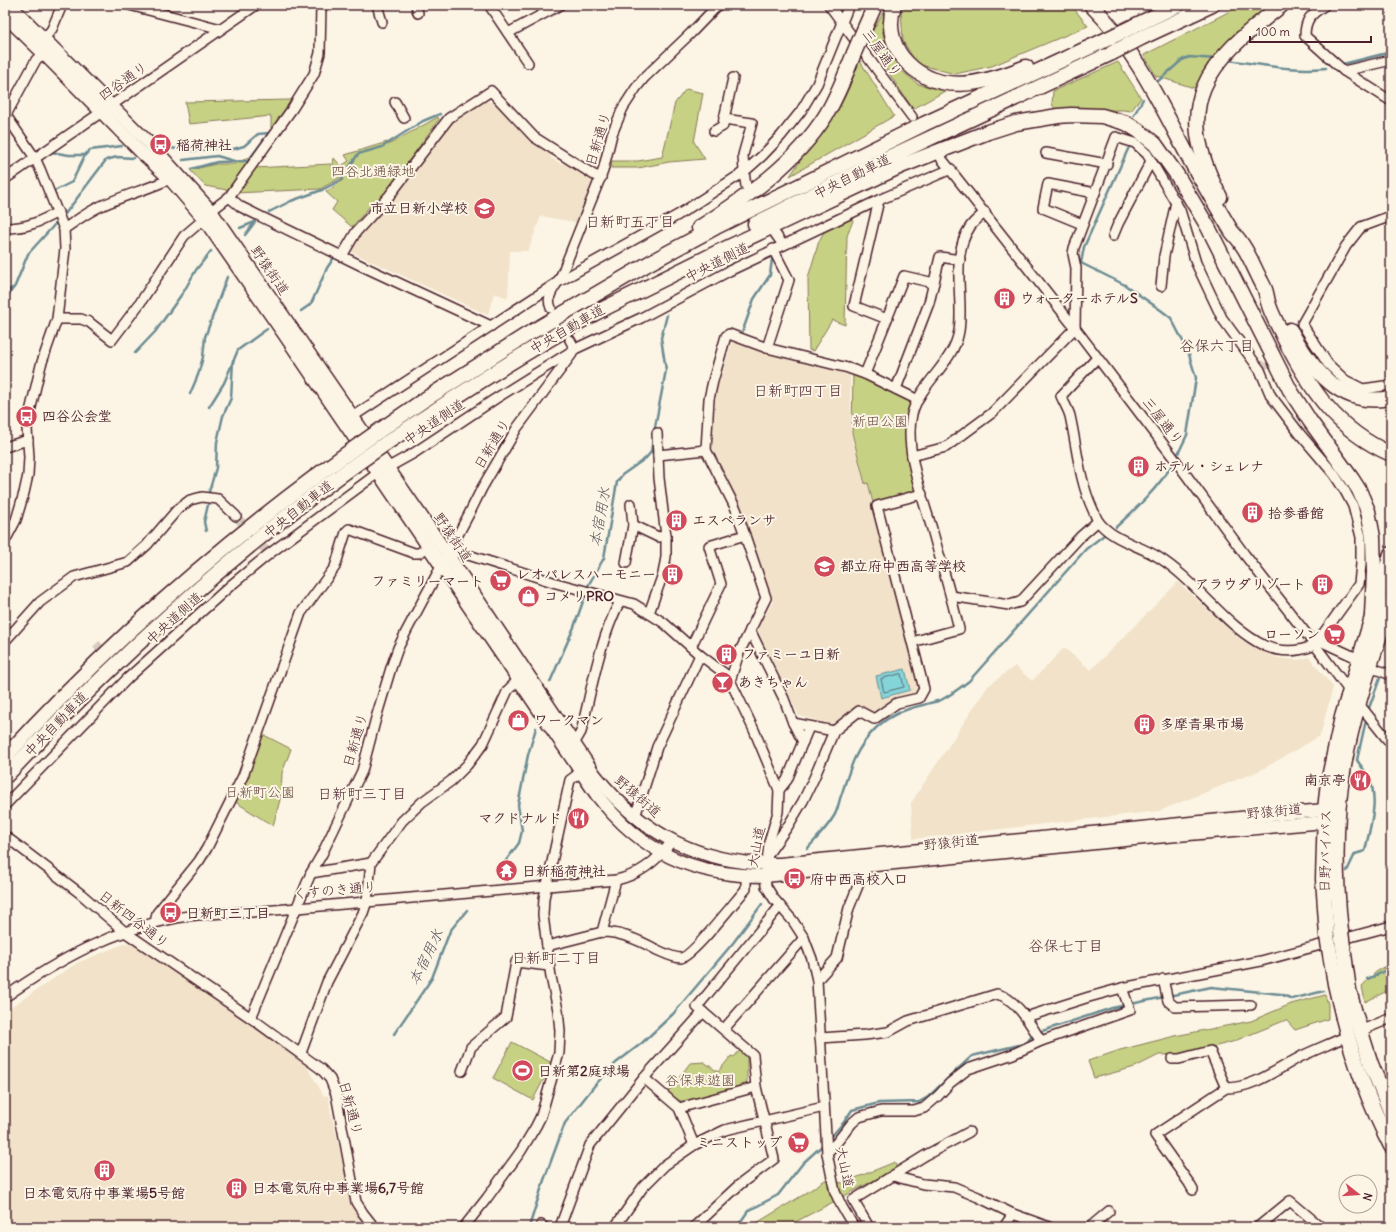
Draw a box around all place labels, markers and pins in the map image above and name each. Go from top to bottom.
bus stop icon: 稲荷神社 [147,132,173,158]
place label: 稲荷神社 [176,136,232,154]
school or university icon: 市立日新小学校 [471,195,497,221]
place label: 市立日新小学校 [370,199,468,217]
building icon: ウォーターホテルS [991,285,1017,311]
place label: ウォーターホテルS [1020,289,1138,307]
bus stop icon: 四谷公会堂 [13,403,39,429]
place label: 四谷公会堂 [42,407,112,425]
building icon: ホテル・シェレナ [1126,453,1152,479]
place label: ホテル・シェレナ [1154,457,1264,475]
building icon: 拾参番館 [1239,500,1265,526]
place label: 拾参番館 [1268,504,1324,522]
building icon: エスペランサ [664,507,690,533]
place label: エスペランサ [692,511,776,529]
school or university icon: 都立府中西高等学校 [812,553,838,579]
place label: 都立府中西高等学校 [840,557,966,575]
building icon: レオパレスハーモニー [659,561,685,587]
place label: レオパレスハーモニー [516,565,656,583]
supermarket icon: ファミリーマート [487,568,513,594]
building icon: アラウダリゾート [1309,571,1335,597]
place label: ファミリーマート [371,572,484,590]
place label: アラウダリゾート [1195,575,1306,593]
shop icon: コメリPRO [516,583,542,609]
place label: コメリPRO [544,587,614,605]
supermarket icon: ローソン [1322,621,1348,647]
place label: ローソン [1264,625,1320,643]
building icon: ファミーユ日新 [714,641,740,667]
place label: ファミーユ日新 [742,645,840,663]
bar icon: あきちゃん [709,669,735,695]
place label: あきちゃん [738,673,808,691]
shop icon: ワークマン [505,707,531,733]
place label: ワークマン [534,711,604,729]
building icon: 多摩青果市場 [1131,711,1157,737]
place label: 多摩青果市場 [1160,715,1244,733]
restaurant icon: 南京亭 [1348,767,1374,793]
place label: 南京亭 [1304,771,1346,789]
restaurant icon: マクドナルド [565,805,591,831]
place label: マクドナルド [479,809,562,827]
temple icon: 日新稲荷神社 [493,858,519,884]
place label: 日新稲荷神社 [522,862,606,880]
bus stop icon: 府中西高校入口 [782,866,808,892]
place label: 府中西高校入口 [810,870,908,888]
bus stop icon: 日新町三丁目 [158,900,184,926]
place label: 日新町三丁目 [186,904,270,922]
sports icon: 日新第2庭球場 [509,1058,535,1084]
place label: 日新第2庭球場 [538,1062,630,1080]
supermarket icon: ミニストップ [785,1129,811,1155]
place label: ミニストップ [697,1133,782,1151]
building icon: 日本電気府中事業場5号館 [91,1158,117,1184]
building icon: 日本電気府中事業場6,7号館 [224,1175,250,1201]
place label: 日本電気府中事業場6,7号館 [252,1179,424,1197]
place label: 日本電気府中事業場5号館 [23,1184,185,1202]

